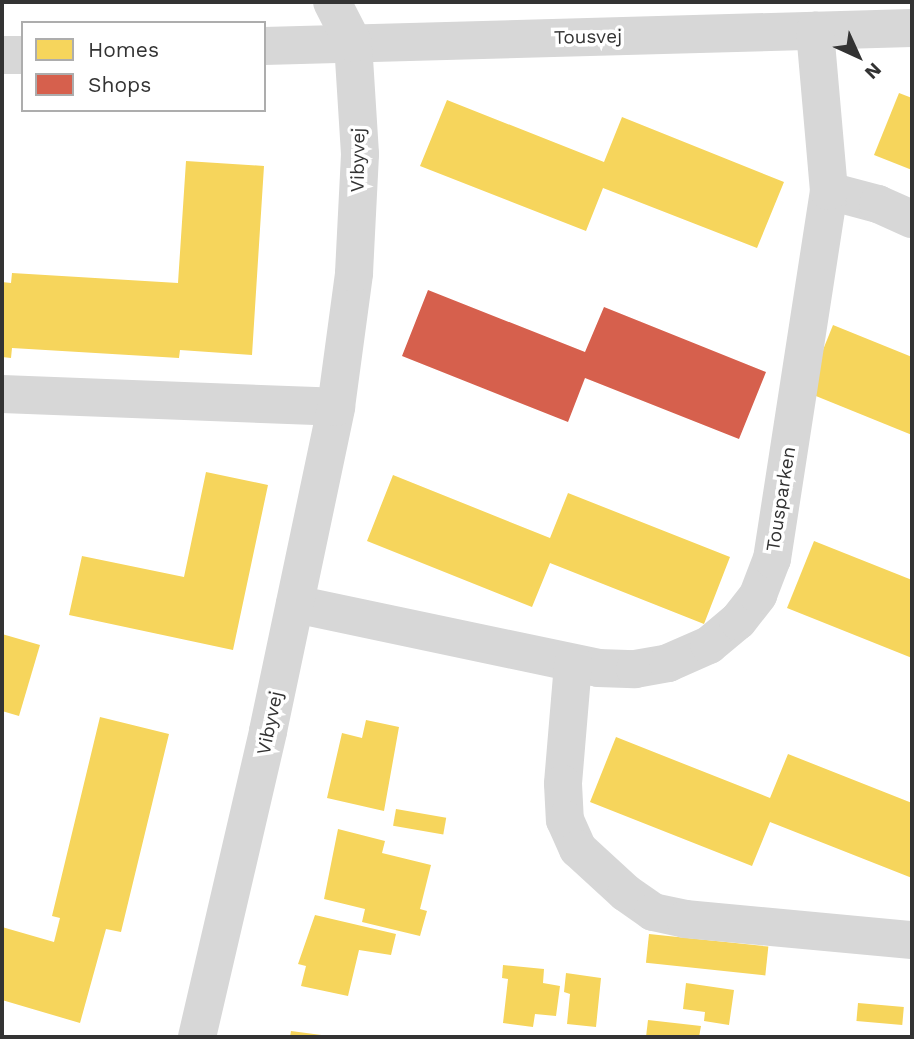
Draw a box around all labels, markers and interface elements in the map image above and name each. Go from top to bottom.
legend [21,21,266,112]
north arrow [823,21,893,91]
street label: Tousvej [554,25,622,49]
text: Homes [88,37,159,62]
text: N [860,58,886,84]
text: Shops [88,72,151,97]
street label: Vibyvej [346,127,370,193]
street label: Tousparken [761,445,801,553]
street label: Vibyvej [252,689,288,757]

